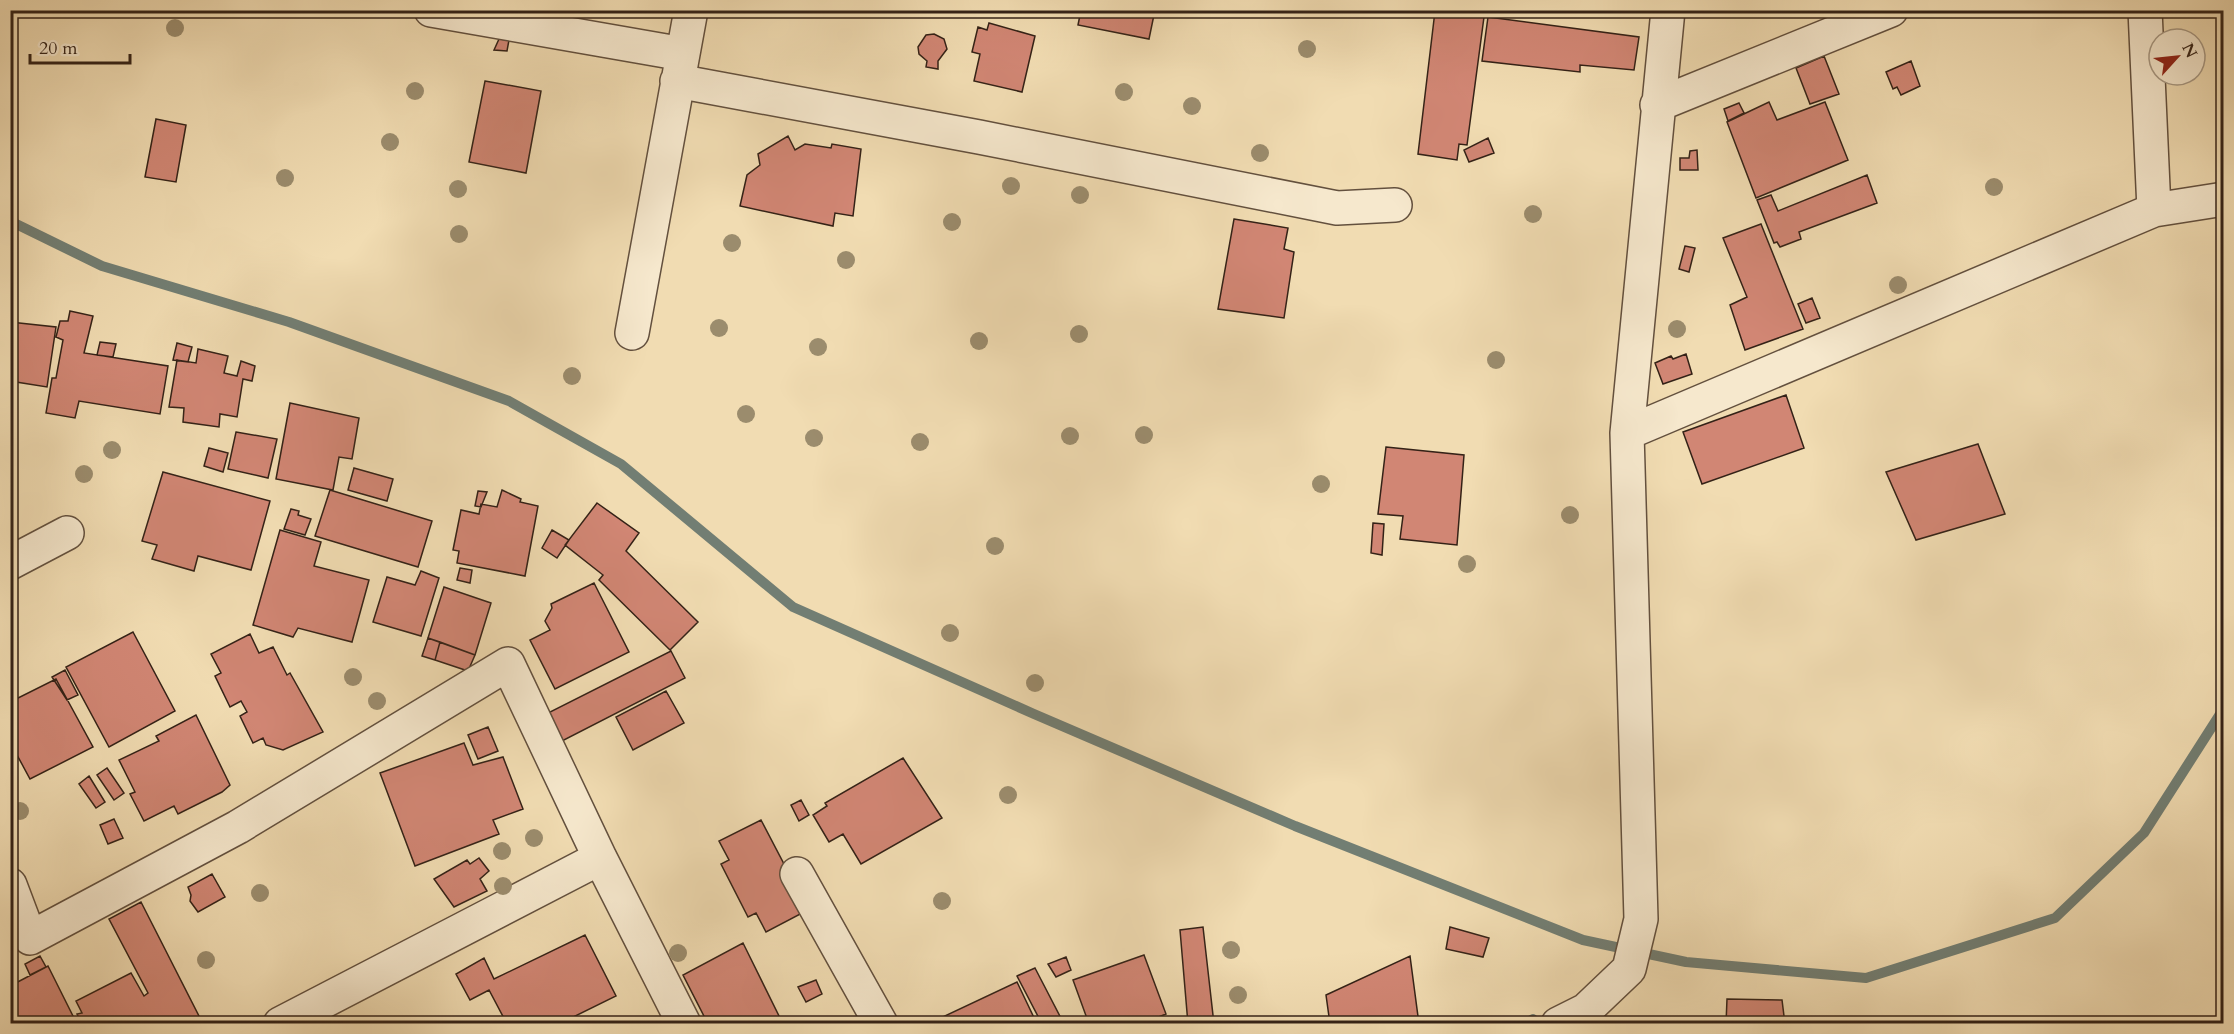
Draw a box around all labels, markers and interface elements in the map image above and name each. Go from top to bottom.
scale bar [30,27,130,65]
north arrow [2147,27,2207,87]
text: 20 m [39,36,78,61]
text: N [2177,39,2202,62]

